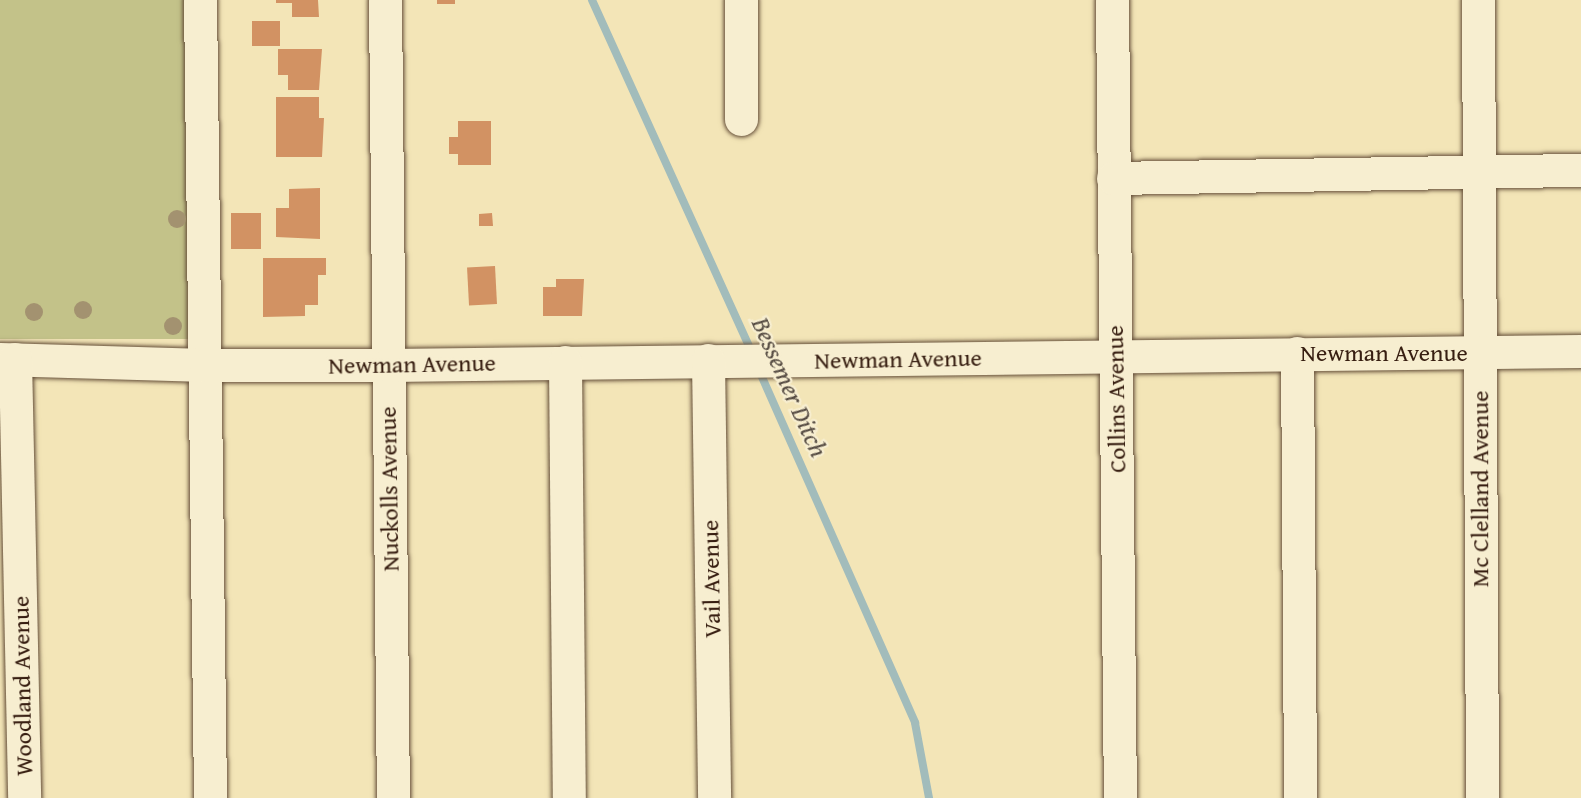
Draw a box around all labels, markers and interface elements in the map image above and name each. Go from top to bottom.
water label: Bessemer Ditch [745,312,835,462]
street label: Collins Avenue [1100,325,1132,473]
street label: Newman Avenue [1300,339,1468,367]
street label: Newman Avenue [814,343,982,375]
street label: Newman Avenue [328,348,496,380]
street label: Mc Clelland Avenue [1466,391,1494,587]
street label: Nuckolls Avenue [373,406,405,572]
street label: Vail Avenue [696,520,726,638]
street label: Woodland Avenue [6,596,38,776]

